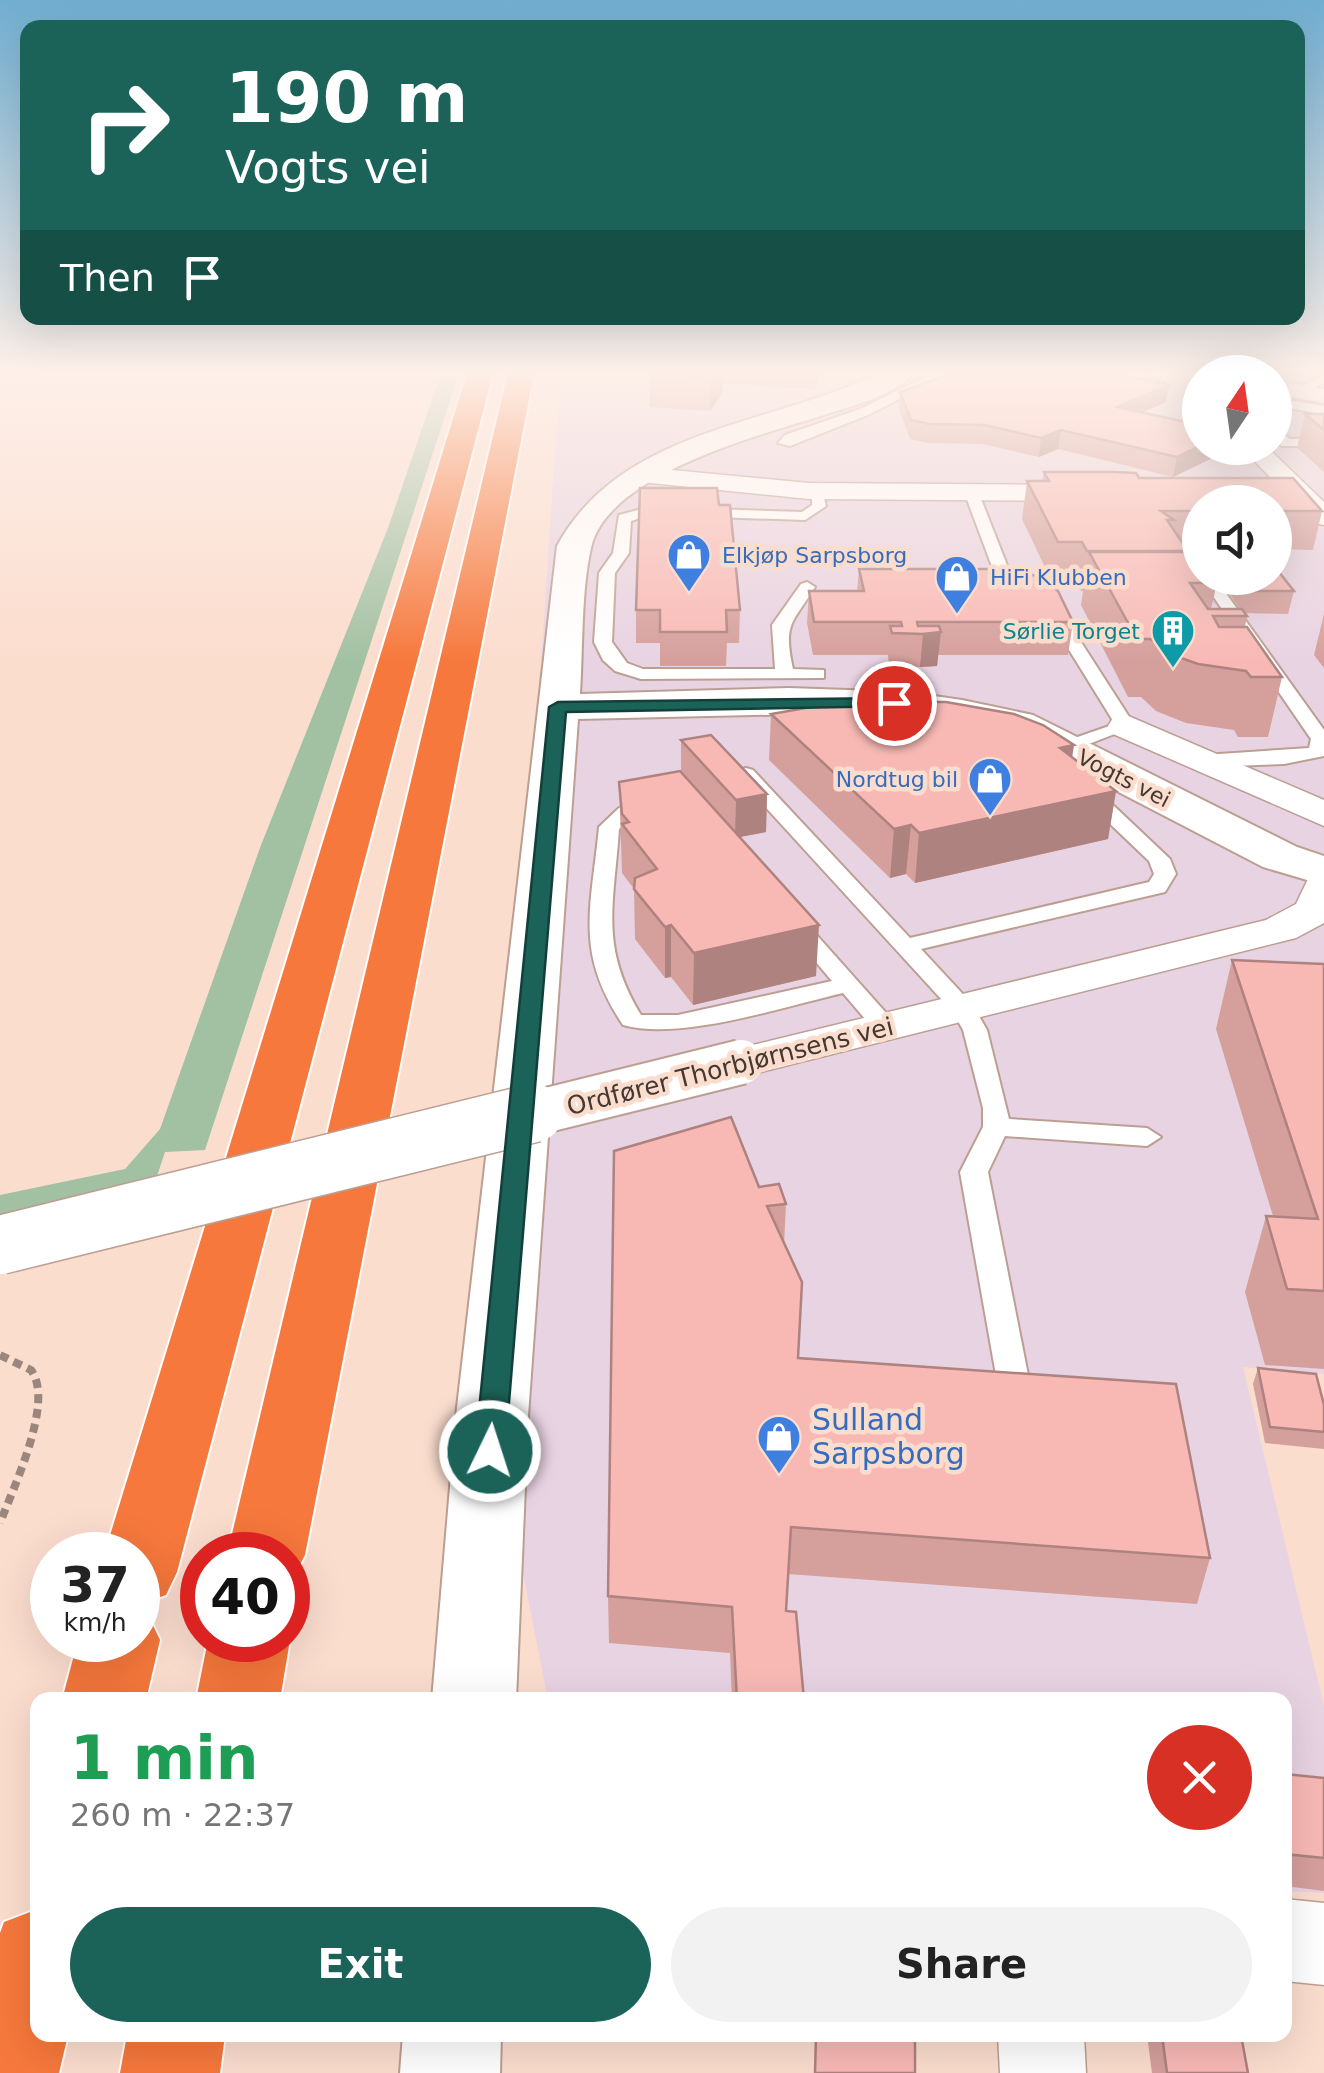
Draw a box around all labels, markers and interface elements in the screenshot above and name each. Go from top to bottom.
text: 190 m [225,57,468,139]
icon: right [60,60,190,190]
text: Vogts vei [225,141,431,194]
icon: arrive [175,250,230,305]
text: Then [60,256,155,300]
north arrow [1182,355,1292,465]
map controls [1182,355,1292,595]
button: sound [1182,485,1292,595]
shop icon: Elkjøp Sarpsborg [666,532,712,593]
place label: Elkjøp Sarpsborg [722,543,907,568]
shop icon: HiFi Klubben [934,554,980,615]
place label: HiFi Klubben [990,565,1127,590]
building icon: Sørlie Torget [1150,608,1196,669]
place label: Sørlie Torget [1003,619,1140,644]
pin [852,661,937,746]
icon: arrive [867,676,922,731]
street label: Vogts vei [1073,744,1174,812]
shop icon: Nordtug bil [967,756,1013,817]
place label: Nordtug bil [836,767,958,792]
street label: Ordfører Thorbjørnsens vei [564,1012,896,1121]
position arrow [438,1399,542,1503]
place label: Sulland Sarpsborg [812,1402,965,1471]
shop icon: Sulland Sarpsborg [756,1414,802,1475]
speed limit sign: 40 [180,1532,310,1662]
text: 37 [60,1556,130,1614]
text: km/h [63,1608,127,1637]
text: 1 min [70,1723,258,1793]
button: close [1147,1725,1252,1830]
text: 260 m · 22:37 [70,1796,295,1834]
button: Exit [70,1907,651,2022]
button: Share [671,1907,1252,2022]

